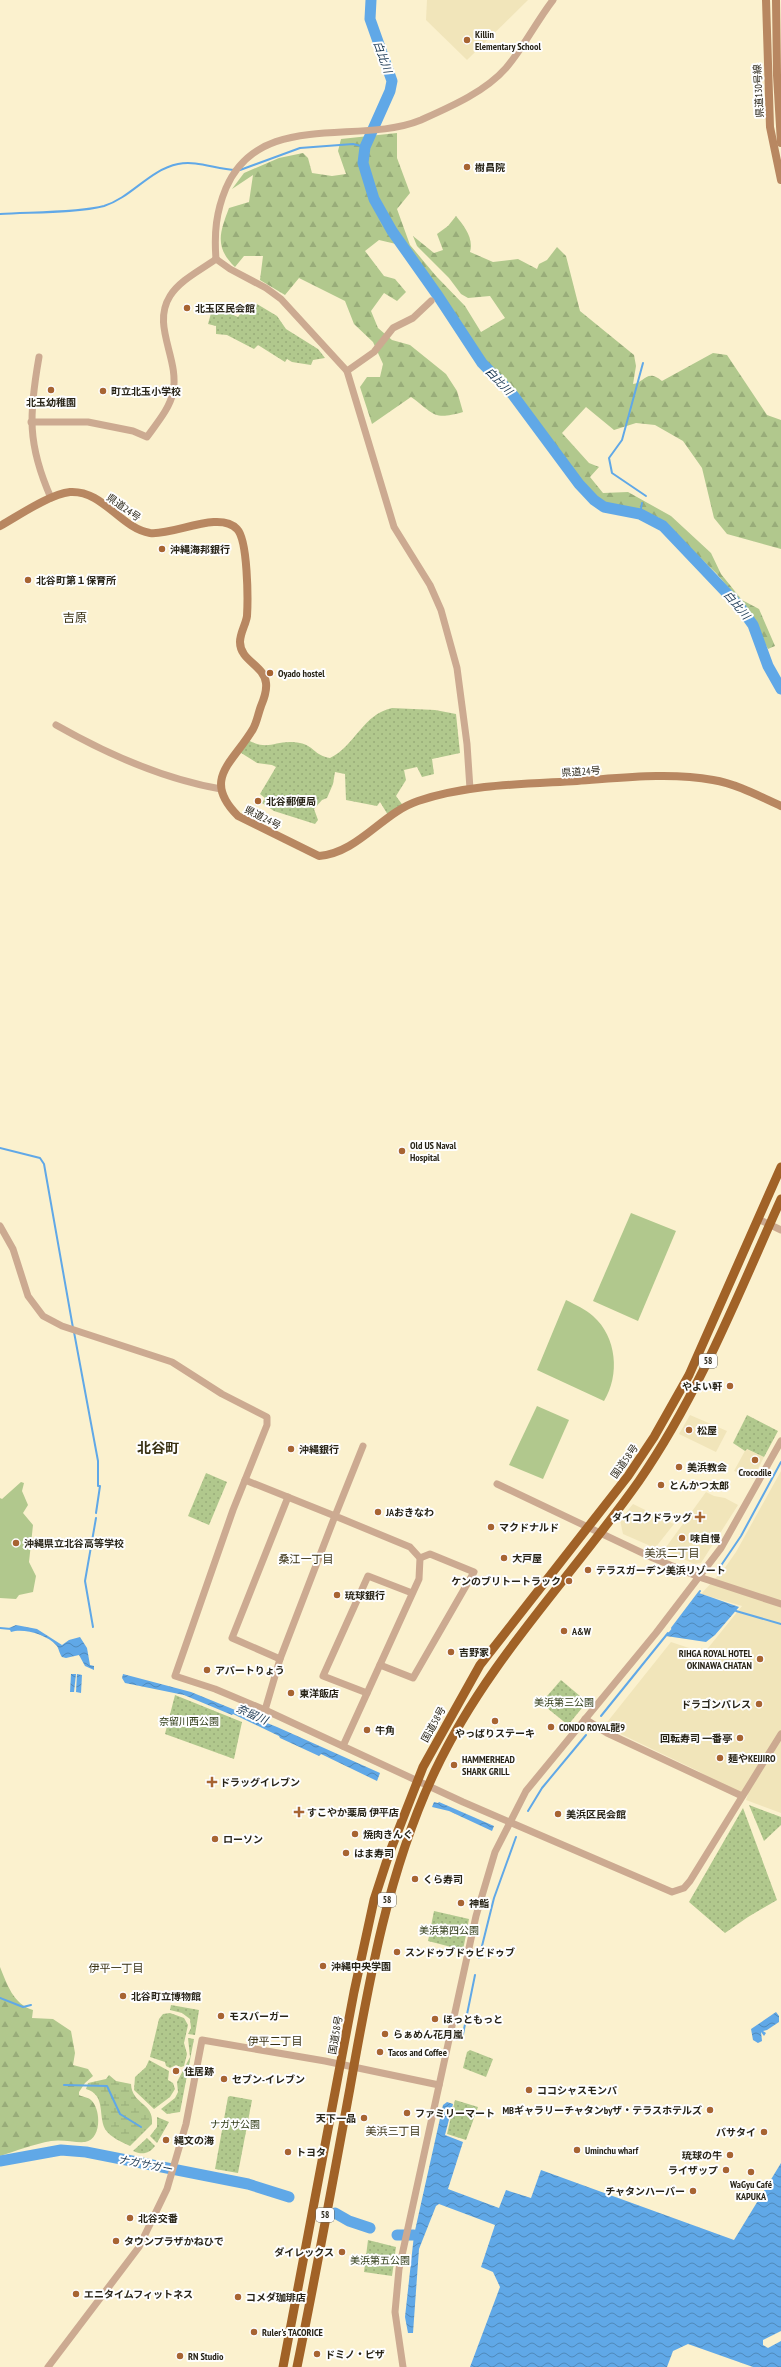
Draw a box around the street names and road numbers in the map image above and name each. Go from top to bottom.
street label: 県道130号線 [751,64,766,118]
street label: 県道24号 [104,491,143,524]
street label: 県道24号 [561,764,601,779]
street label: 県道24号 [242,803,283,832]
road number: 58 [699,1354,717,1368]
street label: 国道58号 [608,1442,641,1481]
street label: 国道58号 [418,1704,449,1744]
road number: 58 [378,1893,396,1907]
street label: 国道58号 [326,2015,345,2055]
road number: 58 [316,2208,334,2222]

